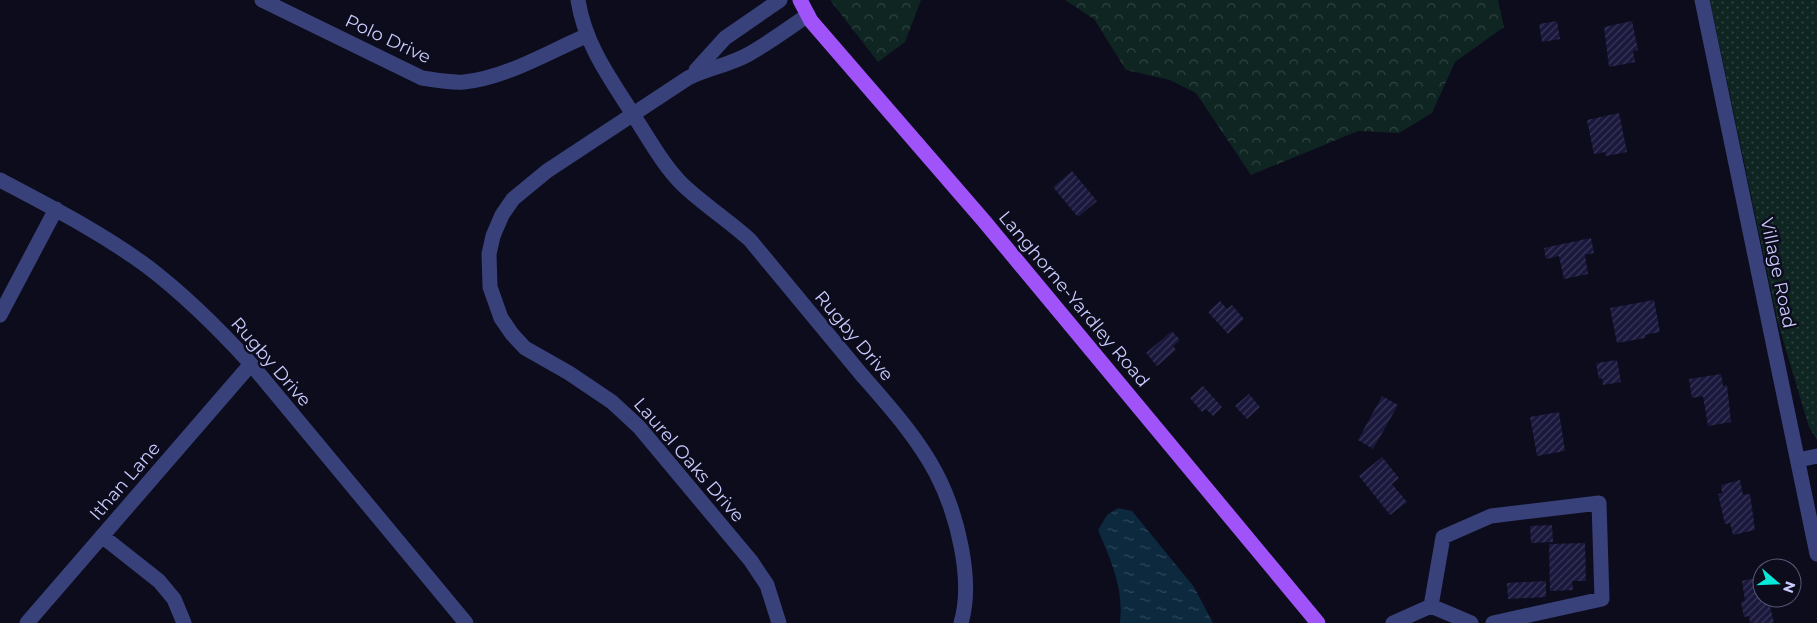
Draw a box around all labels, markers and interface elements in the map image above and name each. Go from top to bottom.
street label: Polo Drive [342,10,434,68]
street label: Langhorne-Yardley Road [994,207,1154,391]
street label: Village Road [1756,216,1800,330]
street label: Rugby Drive [810,286,898,386]
street label: Rugby Drive [226,313,316,411]
street label: Laurel Oaks Drive [629,393,749,527]
street label: Ithan Lane [85,437,165,525]
north arrow [1752,558,1802,608]
text: N [1779,579,1800,596]

